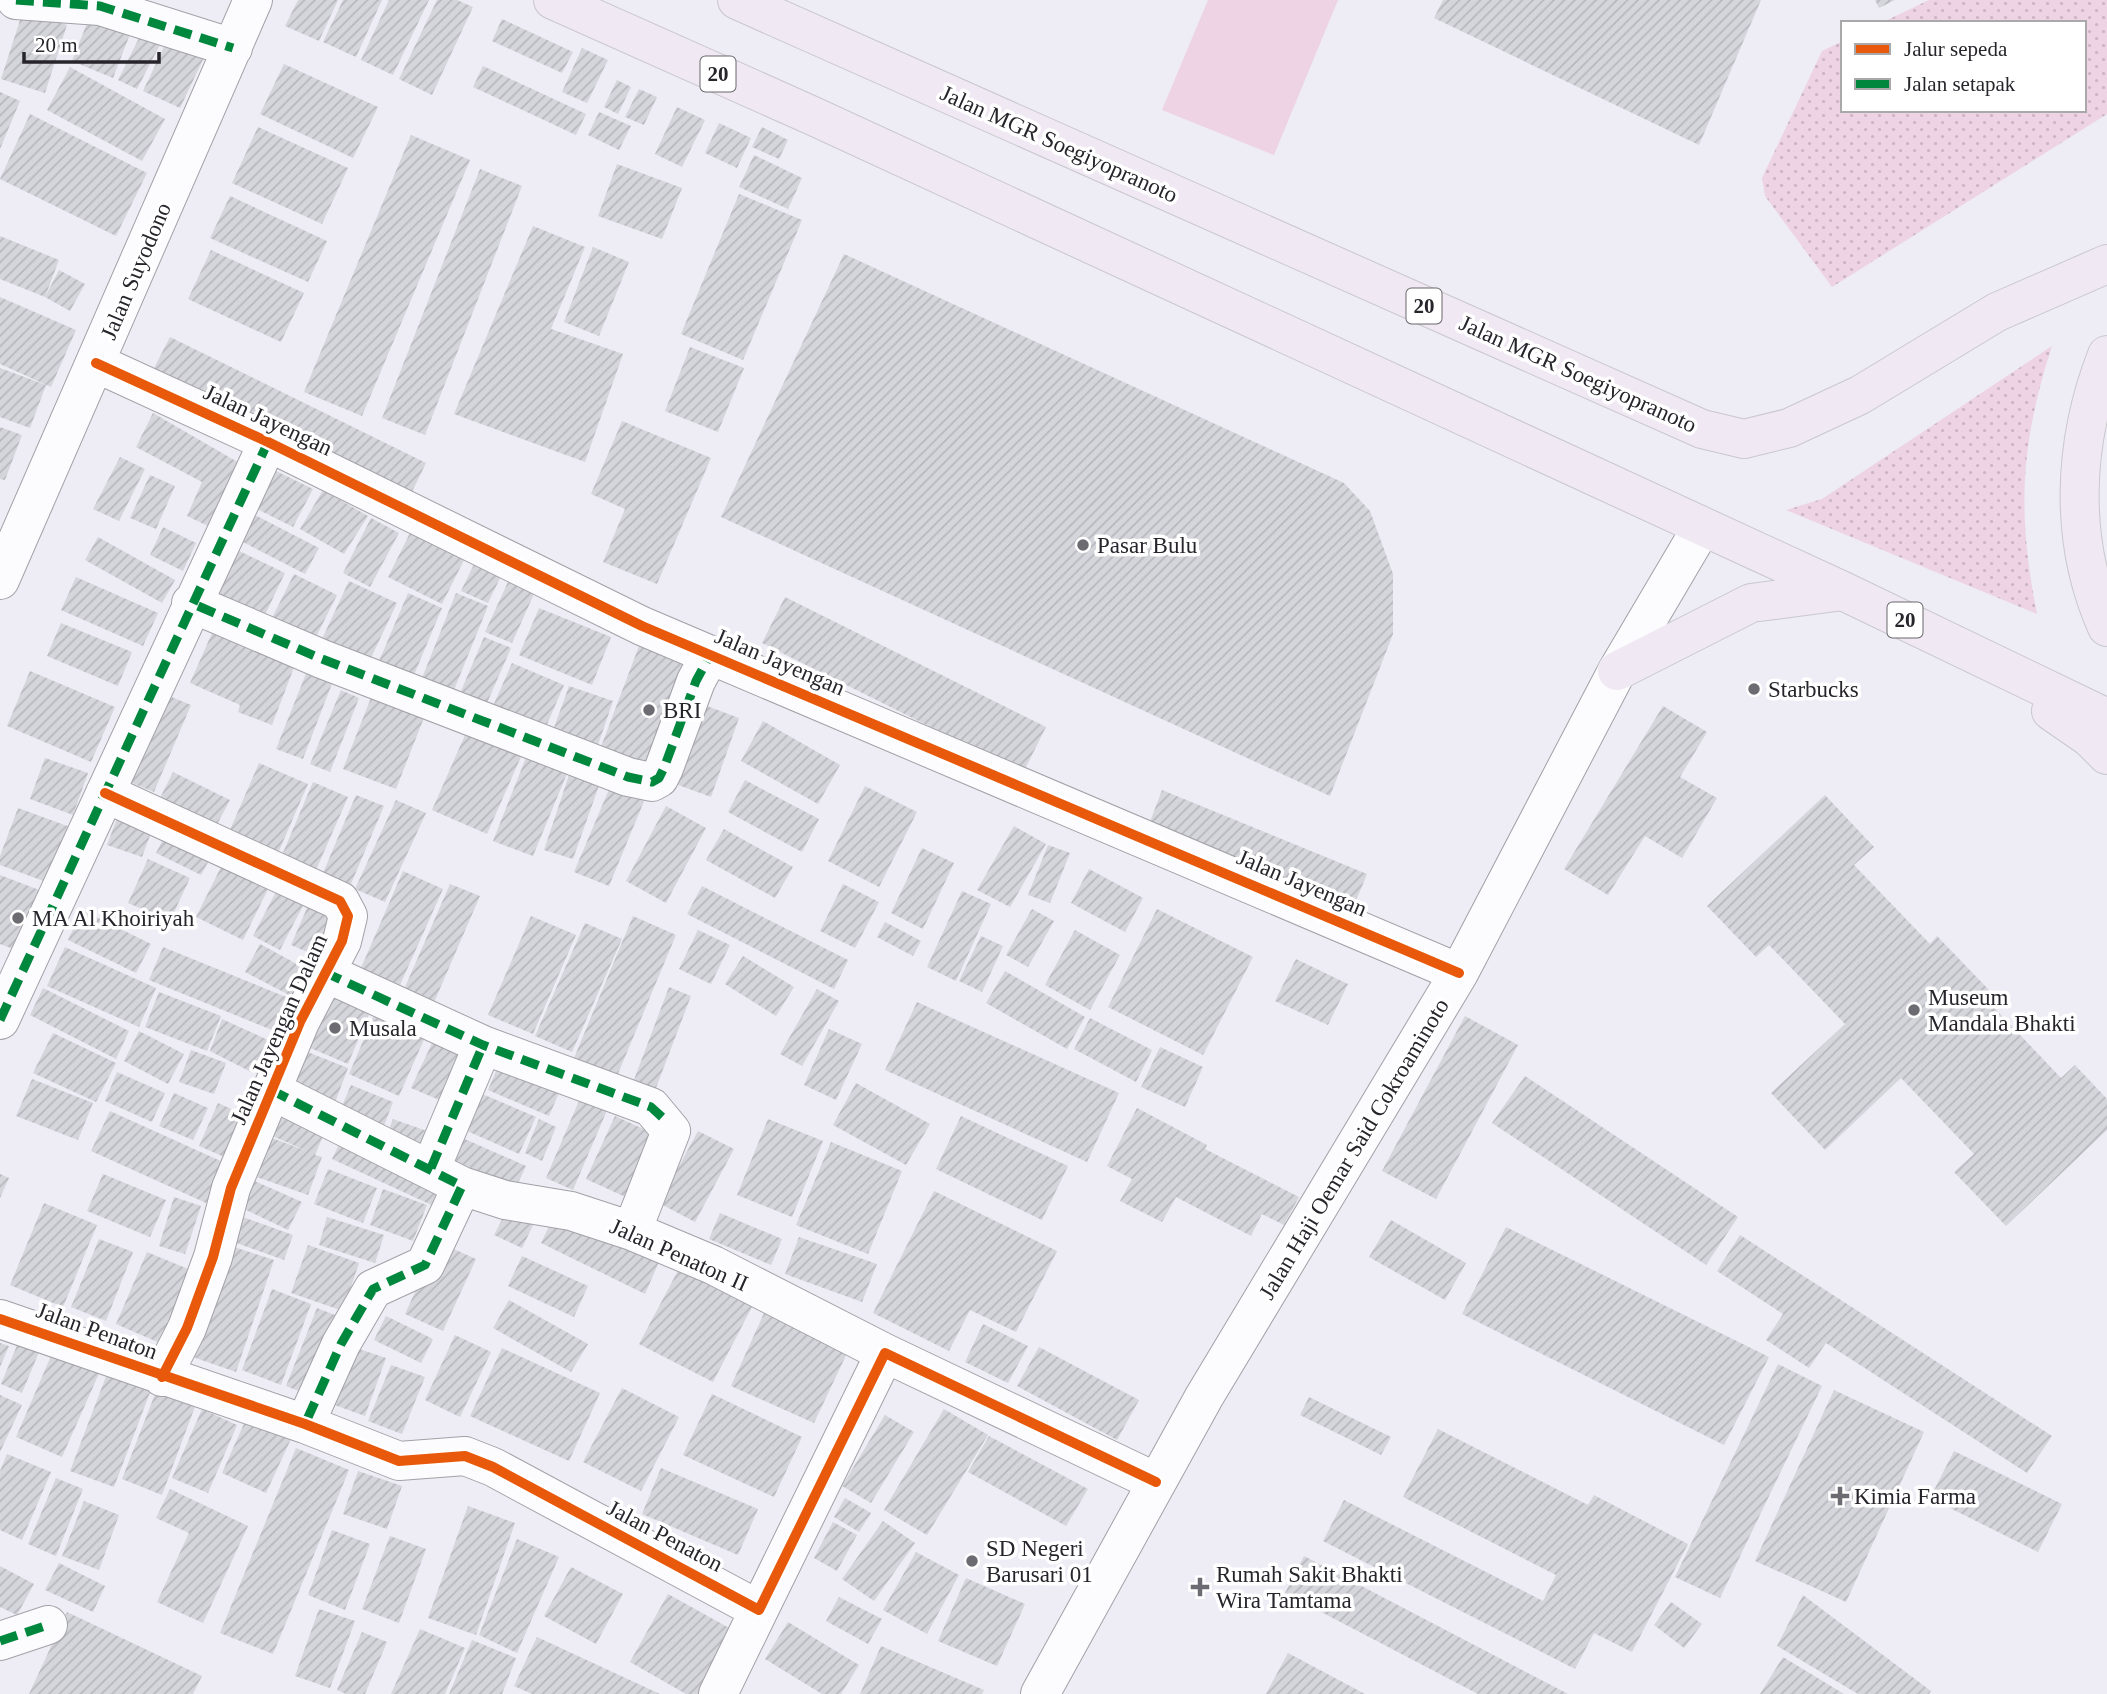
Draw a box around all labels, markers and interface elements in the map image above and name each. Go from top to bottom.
scale bar [24,21,159,65]
legend [1841,21,2086,112]
text: 20 m [35,33,78,57]
text: Jalur sepeda [1904,37,2008,61]
road number: 20 [700,56,736,92]
text: Jalan setapak [1904,72,2016,96]
street label: Jalan MGR Soegiyopranoto [937,80,1181,208]
street label: Jalan Suyodono [96,199,176,343]
road number: 20 [1406,288,1442,324]
street label: Jalan MGR Soegiyopranoto [1456,310,1700,438]
street label: Jalan Jayengan [200,379,337,461]
place label: Pasar Bulu [1097,533,1198,558]
marker: Pasar Bulu [1075,537,1091,553]
road number: 20 [1888,602,1923,638]
street label: Jalan Jayengan [711,623,849,701]
place label: Starbucks [1768,677,1859,702]
marker: Starbucks [1746,681,1762,697]
place label: BRI [663,698,701,723]
marker: BRI [641,702,657,718]
street label: Jalan Jayengan [1233,844,1371,922]
place label: MA Al Khoiriyah [32,906,195,931]
marker: MA Al Khoiriyah [10,910,26,926]
street label: Jalan Jayengan Dalam [226,930,332,1128]
place label: Museum Mandala Bhakti [1928,985,2076,1036]
street label: Jalan Haji Oemar Said Cokroaminoto [1254,994,1454,1304]
marker: Museum Mandala Bhakti [1906,1002,1922,1018]
place label: Musala [349,1016,417,1041]
marker: Musala [327,1020,343,1036]
street label: Jalan Penaton II [606,1213,752,1297]
street label: Jalan Penaton [33,1298,161,1365]
place label: Kimia Farma [1854,1484,1976,1509]
marker: Kimia Farma [1832,1488,1848,1504]
street label: Jalan Penaton [603,1495,727,1577]
place label: SD Negeri Barusari 01 [986,1536,1093,1587]
marker: SD Negeri Barusari 01 [964,1553,980,1569]
place label: Rumah Sakit Bhakti Wira Tamtama [1216,1562,1403,1613]
marker: Rumah Sakit Bhakti Wira Tamtama [1190,1577,1210,1597]

